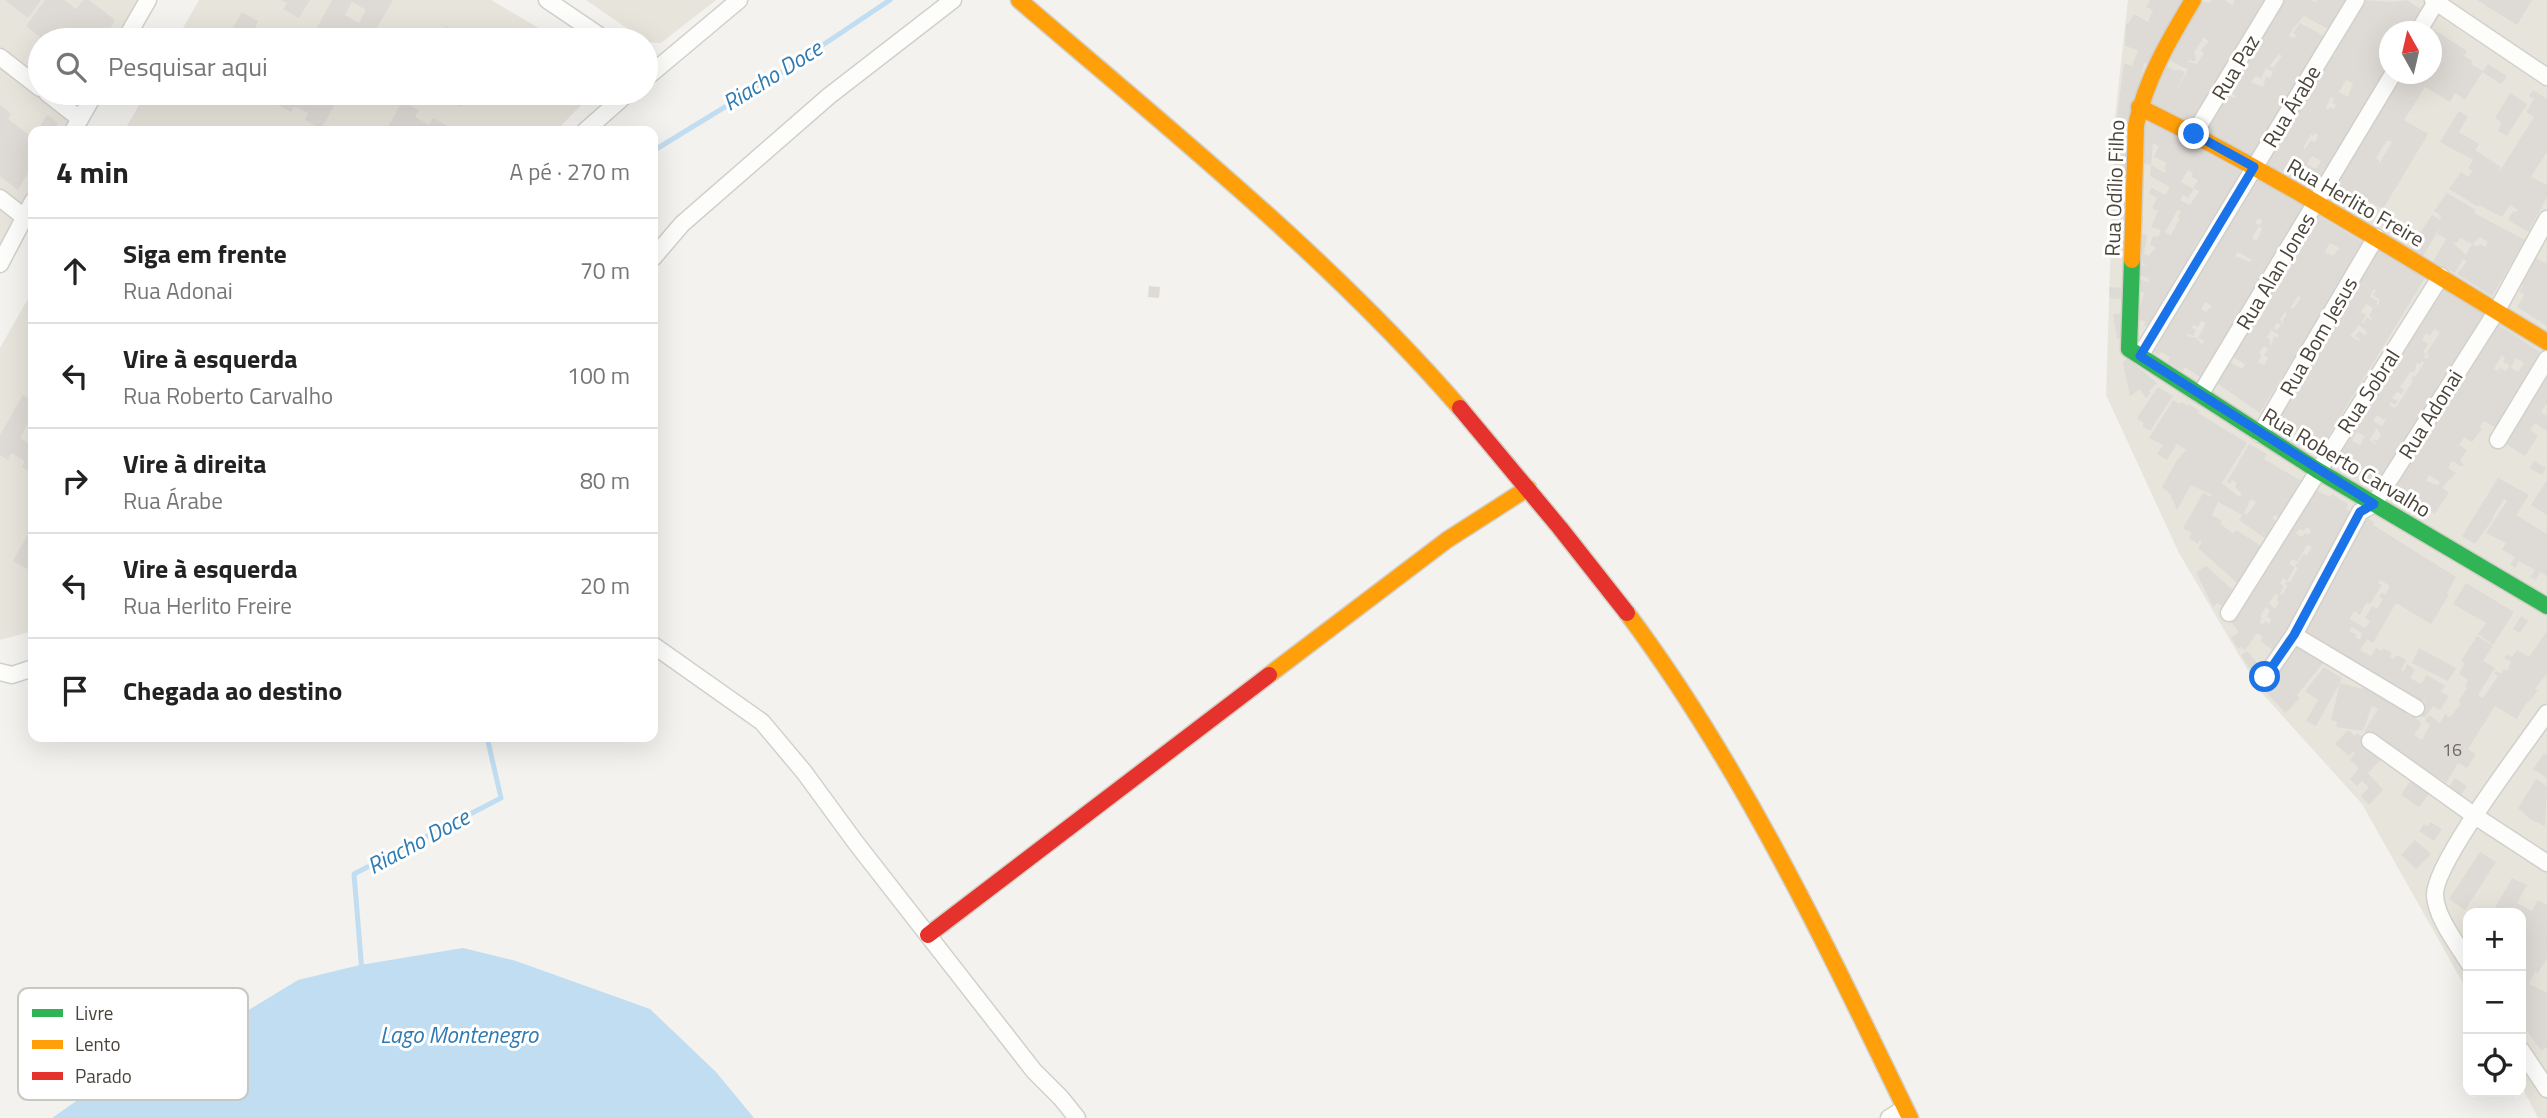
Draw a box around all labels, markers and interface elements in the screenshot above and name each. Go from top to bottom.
north arrow [2379,21,2442,84]
search box [28,28,658,105]
street label: Rua Paz [2203,28,2267,106]
water label: Riacho Doce [715,30,830,119]
text: Pesquisar aqui [108,47,268,86]
icon: search [52,48,90,86]
street label: Rua Árabe [2254,59,2328,153]
route end [2178,118,2209,149]
street label: Rua Odílio Filho [2096,119,2132,257]
text: 4 min [56,149,129,195]
street label: Rua Herlito Freire [2281,150,2431,254]
text: A pé · 270 m [509,154,630,189]
street label: Rua Alan Jones [2227,206,2323,336]
text: Siga em frente [123,234,287,273]
icon: ahead [56,252,94,290]
text: 70 m [580,253,630,288]
street label: Rua Bom Jesus [2271,271,2365,401]
text: Rua Adonai [123,273,233,308]
text: Vire à esquerda [123,339,298,378]
street label: Rua Sobral [2329,342,2407,440]
icon: left [56,357,94,395]
text: 100 m [567,358,630,393]
street label: Rua Adonai [2390,363,2470,465]
text: Rua Roberto Carvalho [123,378,333,413]
street label: Rua Roberto Carvalho [2257,399,2437,525]
text: Vire à direita [123,444,266,483]
icon: right [56,462,94,500]
text: 80 m [580,463,630,498]
text: Rua Árabe [123,483,223,518]
text: Vire à esquerda [123,549,298,588]
icon: left [56,567,94,605]
text: 20 m [580,568,630,603]
text: Rua Herlito Freire [123,588,292,623]
route start [2249,661,2280,692]
text: Chegada ao destino [123,671,342,710]
icon: arrive [56,672,94,710]
house number: 16 [2442,736,2462,763]
water label: Riacho Doce [361,799,477,883]
map controls [2463,908,2526,1097]
button: + [2463,908,2526,971]
button: − [2463,971,2526,1034]
legend [18,988,248,1100]
text: Livre [75,998,113,1027]
water label: Lago Montenegro [380,1017,539,1052]
text: Lento [75,1029,120,1058]
button: locate [2463,1034,2526,1097]
text: Parado [75,1061,132,1090]

